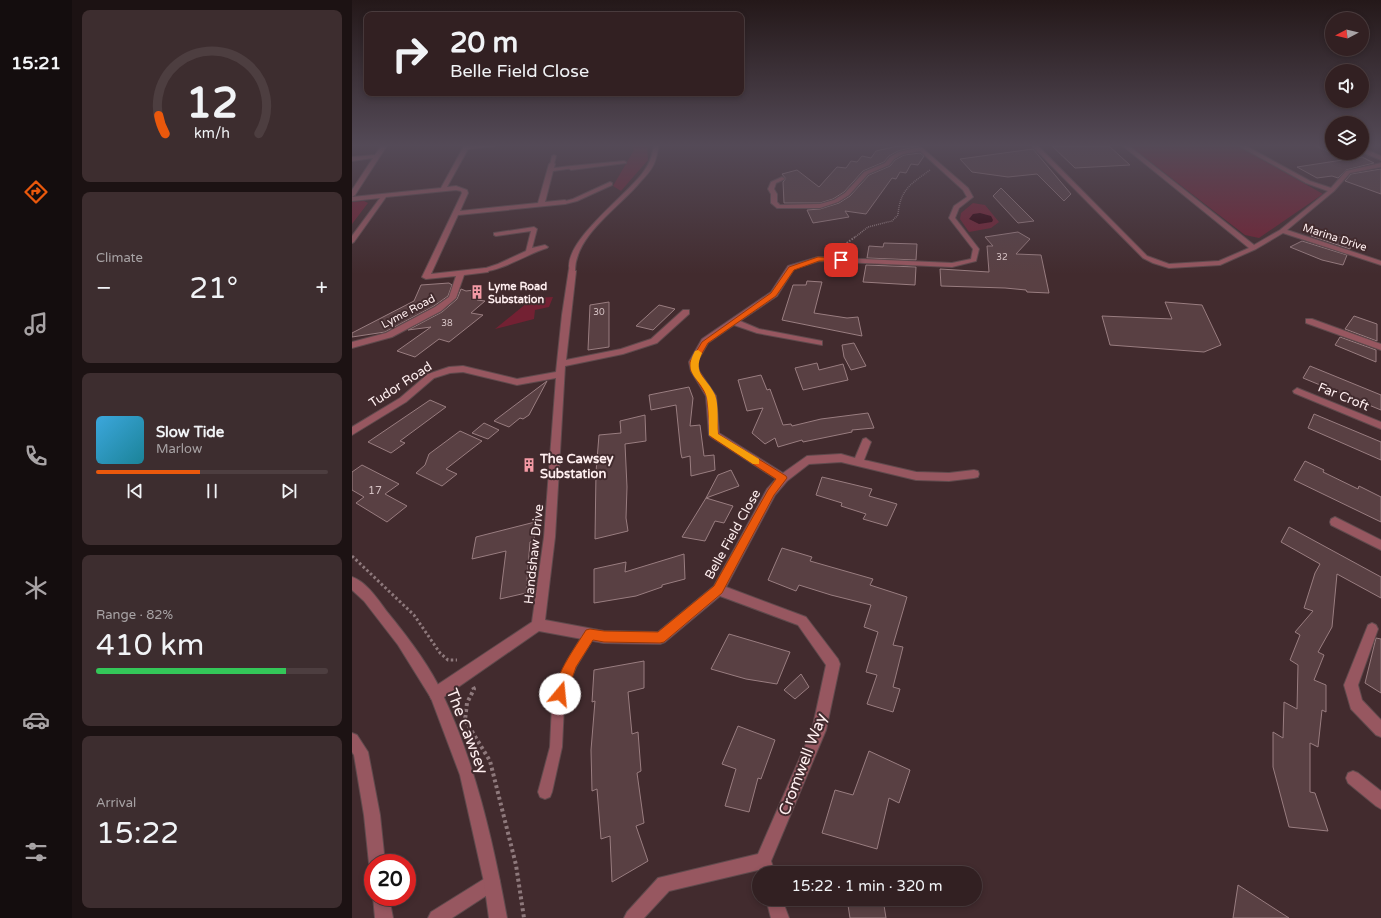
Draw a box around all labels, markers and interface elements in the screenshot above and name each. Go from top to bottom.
north arrow [1325,12,1369,56]
map controls [1325,12,1369,160]
text: 20 m [450,26,518,60]
icon: right [384,28,436,80]
text: 15:21 [11,52,61,74]
text: Belle Field Close [450,60,589,82]
button: sound [1325,64,1369,108]
text: 12 [186,79,238,129]
button: layers [1325,116,1369,160]
text: km/h [194,124,230,141]
icon: directions [22,178,50,206]
street label: Marina Drive [1301,221,1369,254]
pin [824,243,858,277]
icon: arrive [830,249,852,271]
text: Climate [96,250,143,266]
house number: 32 [996,252,1008,263]
text: 21° [189,270,238,307]
text: − [96,275,112,301]
text: + [316,275,328,301]
place label: Lyme Road Substation [488,280,547,306]
building icon: Lyme Road Substation [469,284,485,300]
street label: Lyme Road [379,292,437,331]
house number: 30 [593,307,605,318]
icon: music [22,310,50,338]
house number: 38 [441,318,453,329]
street label: Tudor Road [366,358,435,411]
street label: Far Croft [1316,379,1372,414]
text: Slow Tide [156,423,224,441]
text: Marlow [156,441,202,457]
icon: phone [22,442,50,470]
place label: The Cawsey Substation [539,451,614,482]
building icon: The Cawsey Substation [521,457,537,473]
icon: previous [124,480,146,502]
icon: pause [201,480,223,502]
icon: next [278,480,300,502]
house number: 17 [368,484,382,497]
street label: Belle Field Close [702,487,764,582]
street label: Handshaw Drive [521,503,547,605]
icon: climate [22,574,50,602]
text: Range · 82% [96,607,173,623]
text: 410 km [96,627,204,664]
position arrow [539,673,581,715]
street label: The Cawsey [442,686,493,778]
icon: car [22,706,50,734]
street label: Cromwell Way [774,710,832,818]
text: Arrival [96,795,136,811]
text: 15:22 [96,815,179,852]
icon: filters [22,838,50,866]
speed limit sign: 20 [364,854,416,906]
text: 15:22 · 1 min · 320 m [792,877,942,895]

